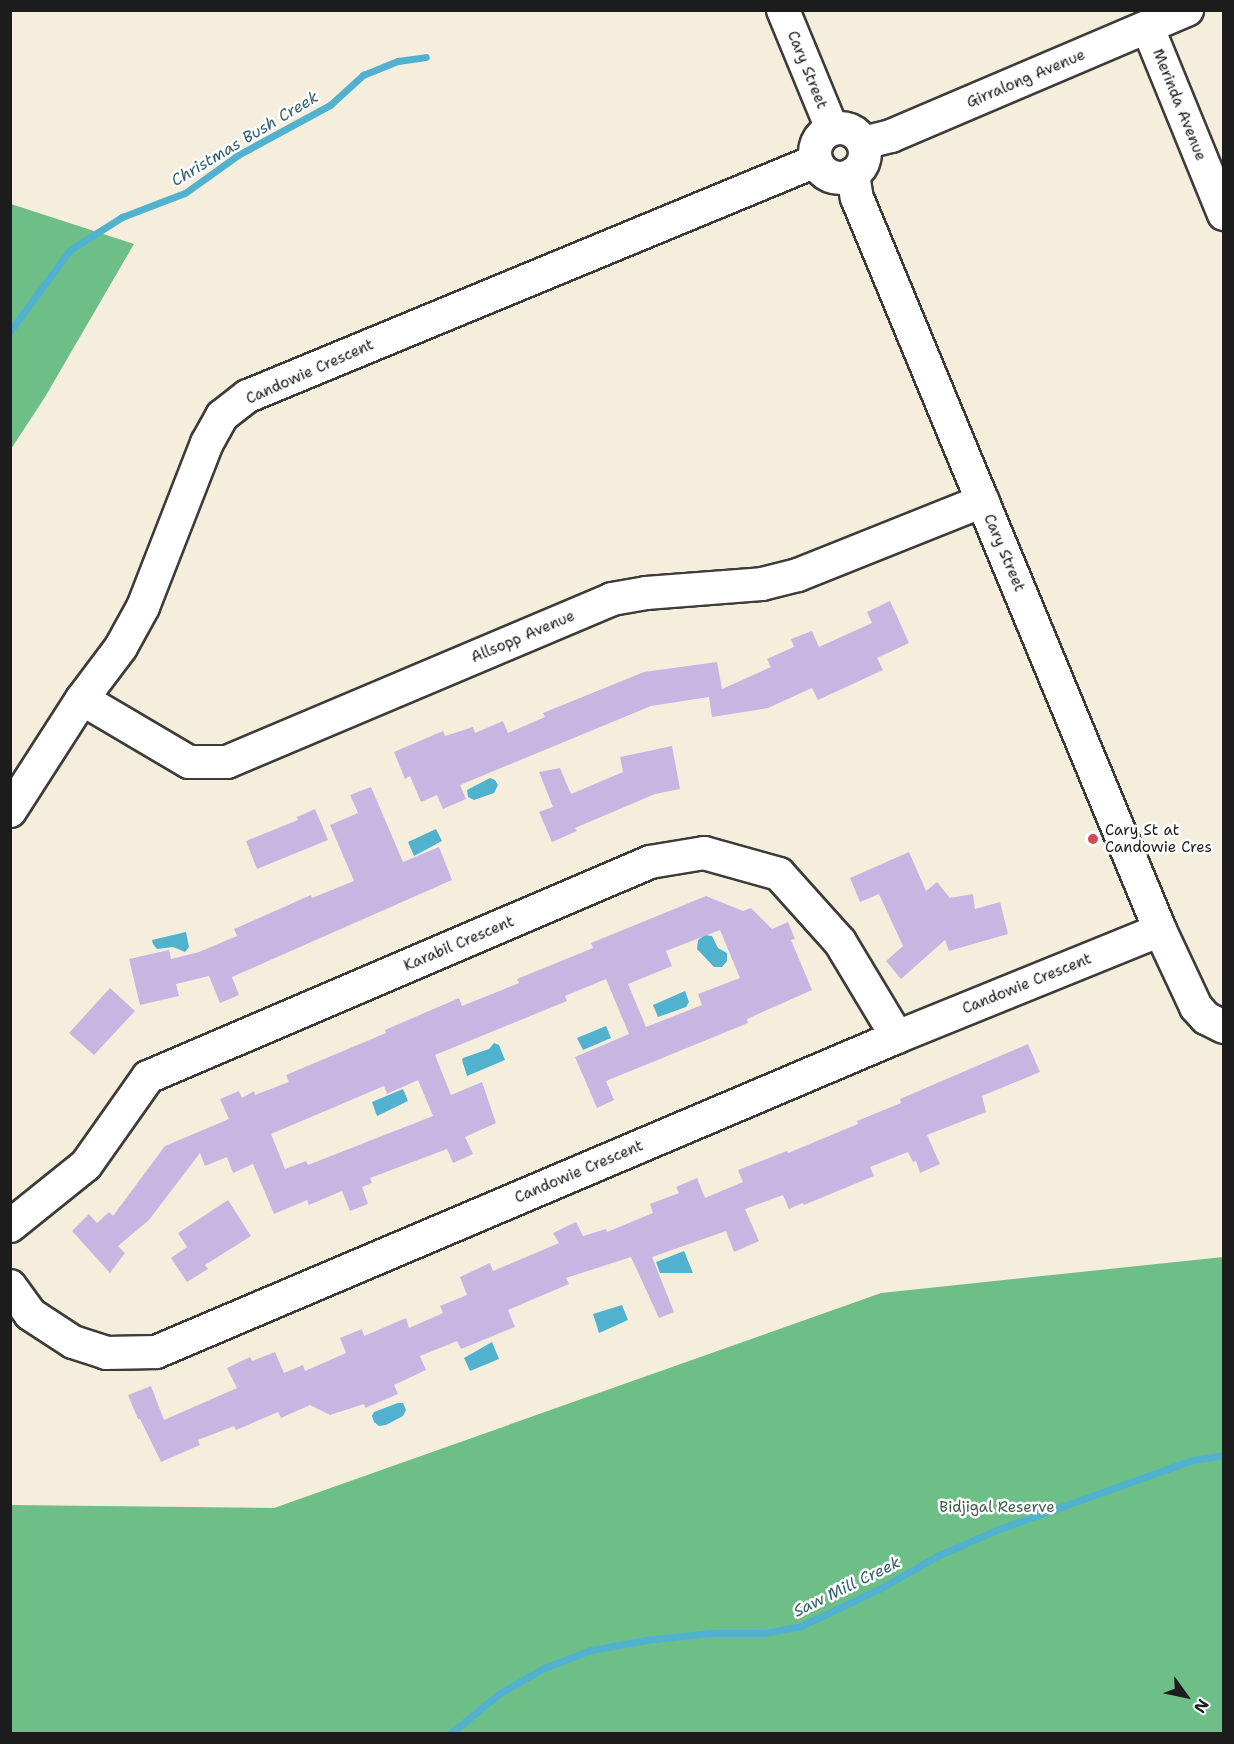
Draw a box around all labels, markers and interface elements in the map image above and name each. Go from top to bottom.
street label: Cary Street [783,28,831,112]
street label: Girralong Avenue [964,46,1088,112]
street label: Merinda Avenue [1148,46,1210,164]
water label: Christmas Bush Creek [168,87,322,191]
street label: Candowie Crescent [243,336,377,408]
street label: Cary Street [980,511,1028,595]
street label: Allsopp Avenue [468,607,578,667]
place label: Cary St at Candowie Cres [1105,821,1212,856]
marker: Cary St at Candowie Cres [1086,832,1100,846]
street label: Karabil Crescent [401,913,517,975]
street label: Candowie Crescent [960,950,1094,1018]
street label: Candowie Crescent [512,1137,646,1207]
park label: Bidjigal Reserve [939,1499,1055,1517]
water label: Saw Mill Creek [790,1553,904,1621]
north arrow [1156,1666,1216,1726]
text: N [1189,1695,1214,1717]

